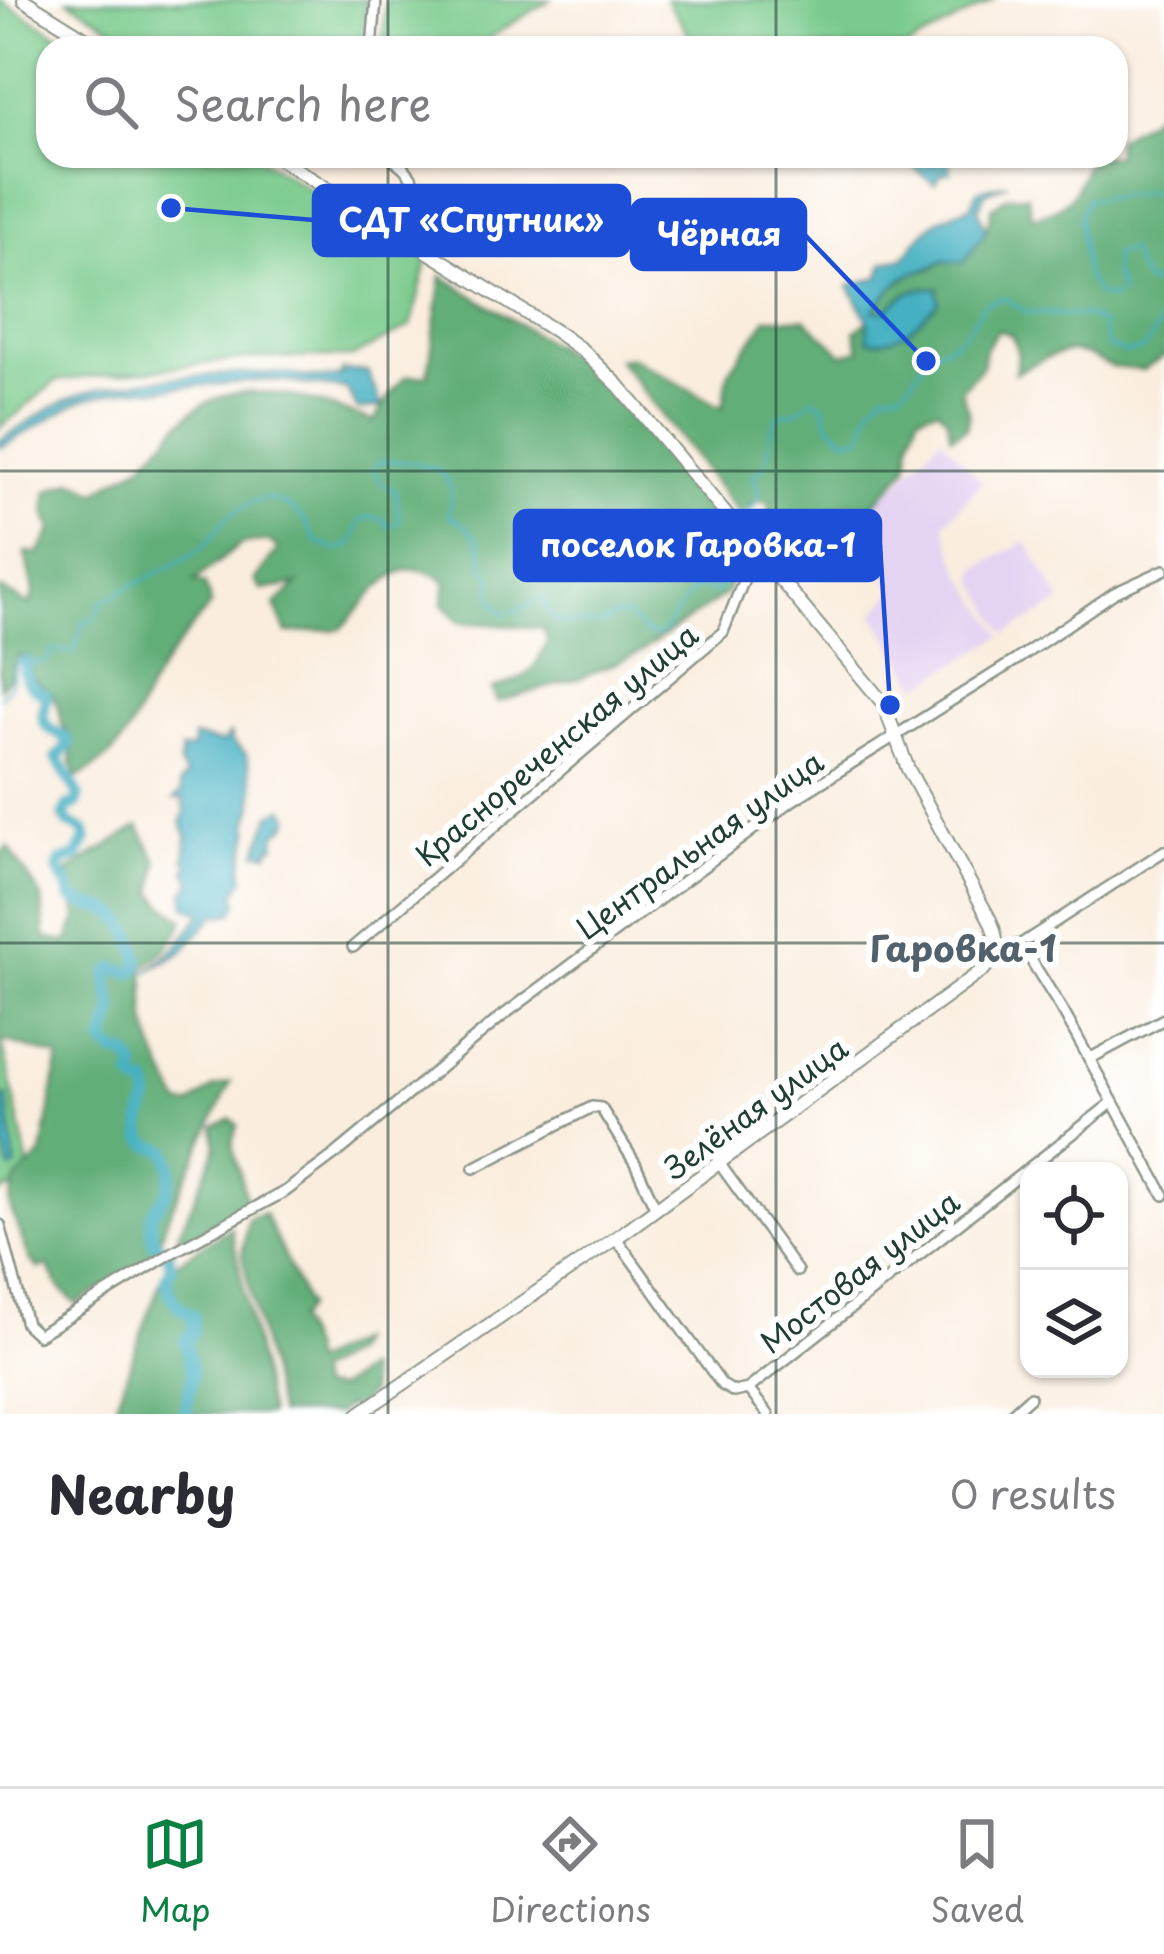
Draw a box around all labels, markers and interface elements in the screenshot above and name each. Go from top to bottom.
search box [36,36,1128,168]
text: Search here [174,68,431,136]
icon: search [78,69,144,135]
callout: СДТ «Спутник» [314,186,629,255]
text: СДТ «Спутник» [338,193,604,243]
callout: Чёрная [632,200,805,269]
text: Чёрная [657,207,781,257]
callout: поселок Гаровка-1 [515,511,880,580]
text: поселок Гаровка-1 [540,518,856,568]
street label: Краснореченская улица [405,612,707,876]
street label: Центральная улица [566,739,832,949]
district label: Гаровка-1 [870,920,1056,974]
street label: Зелёная улица [654,1025,856,1189]
map controls [1020,1162,1128,1378]
button: locate [1020,1162,1128,1270]
street label: Мостовая улица [750,1179,968,1363]
button: layers [1020,1270,1128,1378]
text: Nearby [48,1454,235,1531]
text: 0 results [950,1463,1116,1522]
tab: Map [140,1811,210,1933]
tab: Directions [490,1811,651,1933]
tab: Saved [930,1811,1024,1933]

